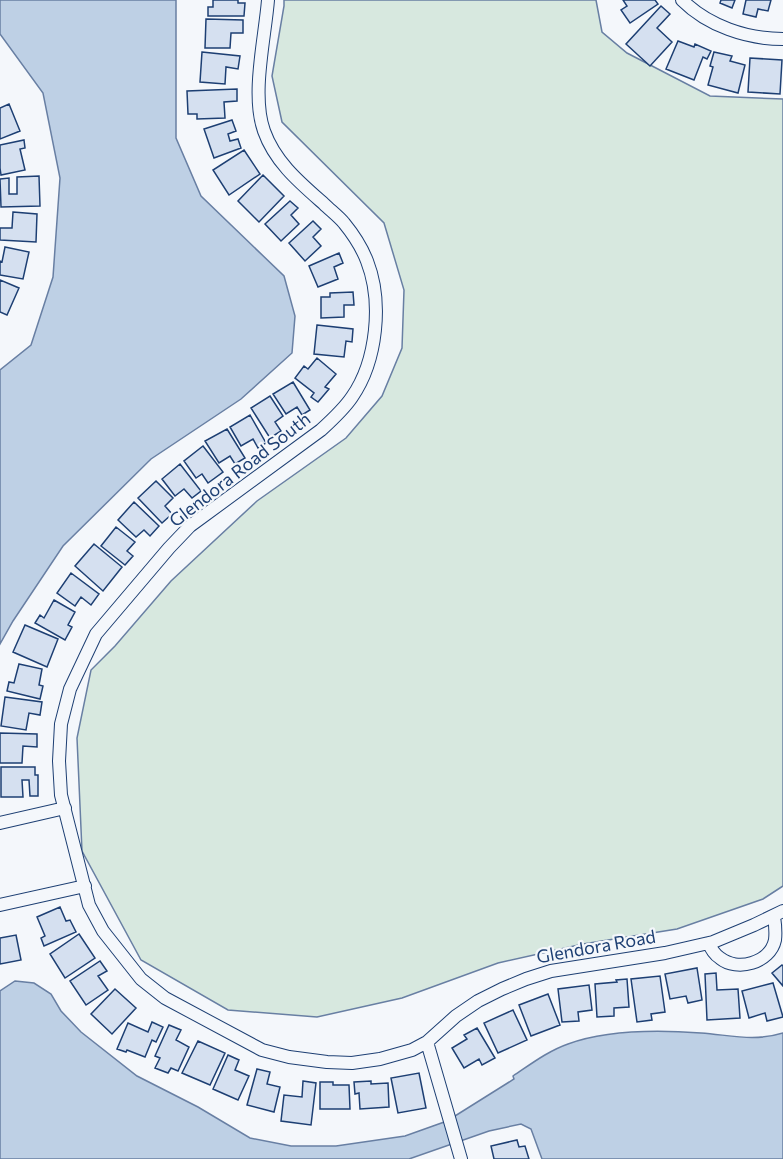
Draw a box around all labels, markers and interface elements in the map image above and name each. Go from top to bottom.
street label: Glendora Road South [164,407,314,531]
street label: Glendora Road [535,925,657,967]

